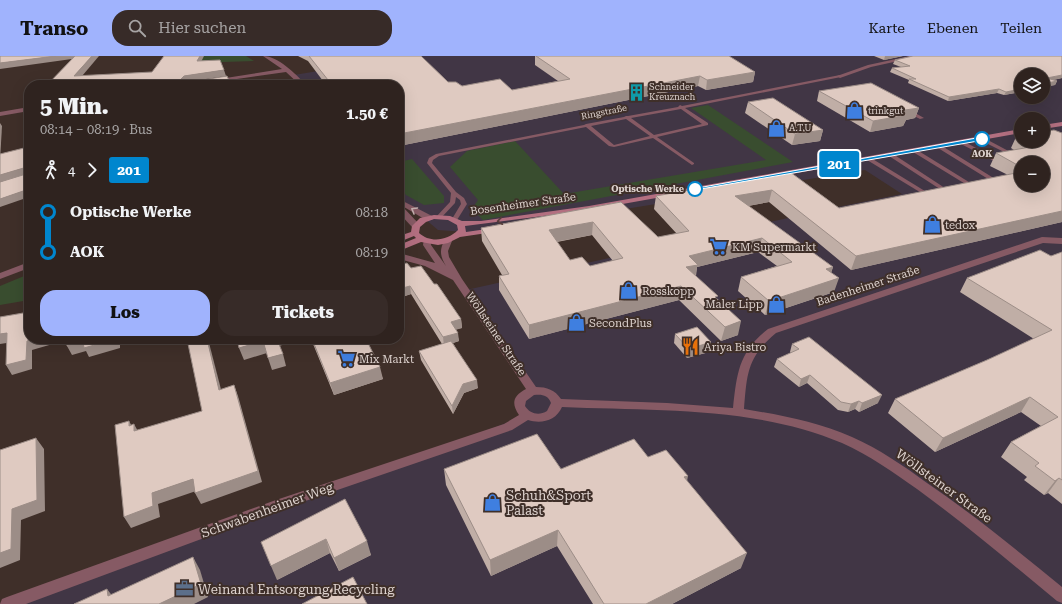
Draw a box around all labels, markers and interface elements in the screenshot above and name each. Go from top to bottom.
search box [112,10,392,46]
text: Transo [20,17,88,40]
icon: search [126,17,148,39]
text: Hier suchen [158,19,246,37]
text: Karte [869,20,905,36]
text: Ebenen [927,20,978,36]
text: Teilen [1000,20,1042,36]
map controls [1014,68,1050,192]
button: layers [1014,68,1050,104]
building icon: Schneider Kreuznach [626,82,646,102]
place label: Schneider Kreuznach [649,82,696,102]
text: 5 Min. [40,94,109,119]
shop icon: trinkgut [845,101,865,121]
street label: Ringstraße [580,103,628,121]
text: 1.50 € [346,105,388,123]
place label: trinkgut [868,106,904,116]
button: + [1014,112,1050,148]
shop icon: A.T.U [766,118,786,138]
text: 08:14 – 08:19 · Bus [40,122,152,137]
place label: A.T.U [789,123,812,133]
marker: AOK [974,131,990,147]
place label: AOK [972,149,992,159]
line badge: 201 [816,151,862,177]
text: 201 [827,156,851,172]
button: − [1014,156,1050,192]
icon: walk [40,159,62,181]
icon: forward [81,159,103,181]
text: 201 [117,162,141,178]
text: 4 [68,163,75,178]
marker: Optische Werke [687,181,703,197]
place label: Optische Werke [611,184,685,194]
street label: Bosenheimer Straße [469,190,577,218]
text: Optische Werke [70,203,191,221]
text: 08:18 [356,205,388,220]
one-way arrow [411,207,418,214]
shop icon: tedox [922,215,942,235]
one-way arrow [497,216,503,225]
place label: tedox [945,219,976,232]
supermarket icon: KM Supermarkt [709,237,729,257]
place label: KM Supermarkt [732,241,816,254]
text: AOK [70,243,104,261]
text: 08:19 [356,245,388,260]
street label: Badenheimer Straße [815,263,921,309]
shop icon: Rosskopp [619,281,639,301]
place label: Rosskopp [642,285,694,298]
button: Los [40,290,210,336]
button: Tickets [218,290,388,336]
street label: Wöllsteiner Straße [463,290,529,378]
shop icon: Maler Lipp [766,294,786,314]
place label: Maler Lipp [705,298,763,311]
shop icon: SecondPlus [566,313,586,333]
place label: SecondPlus [589,317,652,330]
restaurant icon: Ariya Bistro [681,337,701,357]
place label: Ariya Bistro [704,341,766,354]
supermarket icon: Mix Markt [336,349,356,369]
place label: Mix Markt [359,353,414,366]
street label: Wöllsteiner Straße [893,446,995,526]
street label: Schwabenheimer Weg [199,479,336,541]
place label: Schuh&Sport Palast [506,488,591,518]
shop icon: Schuh&Sport Palast [483,492,503,512]
office icon: Weinand Entsorgung Recycling [175,579,195,599]
place label: Weinand Entsorgung Recycling [198,582,395,597]

